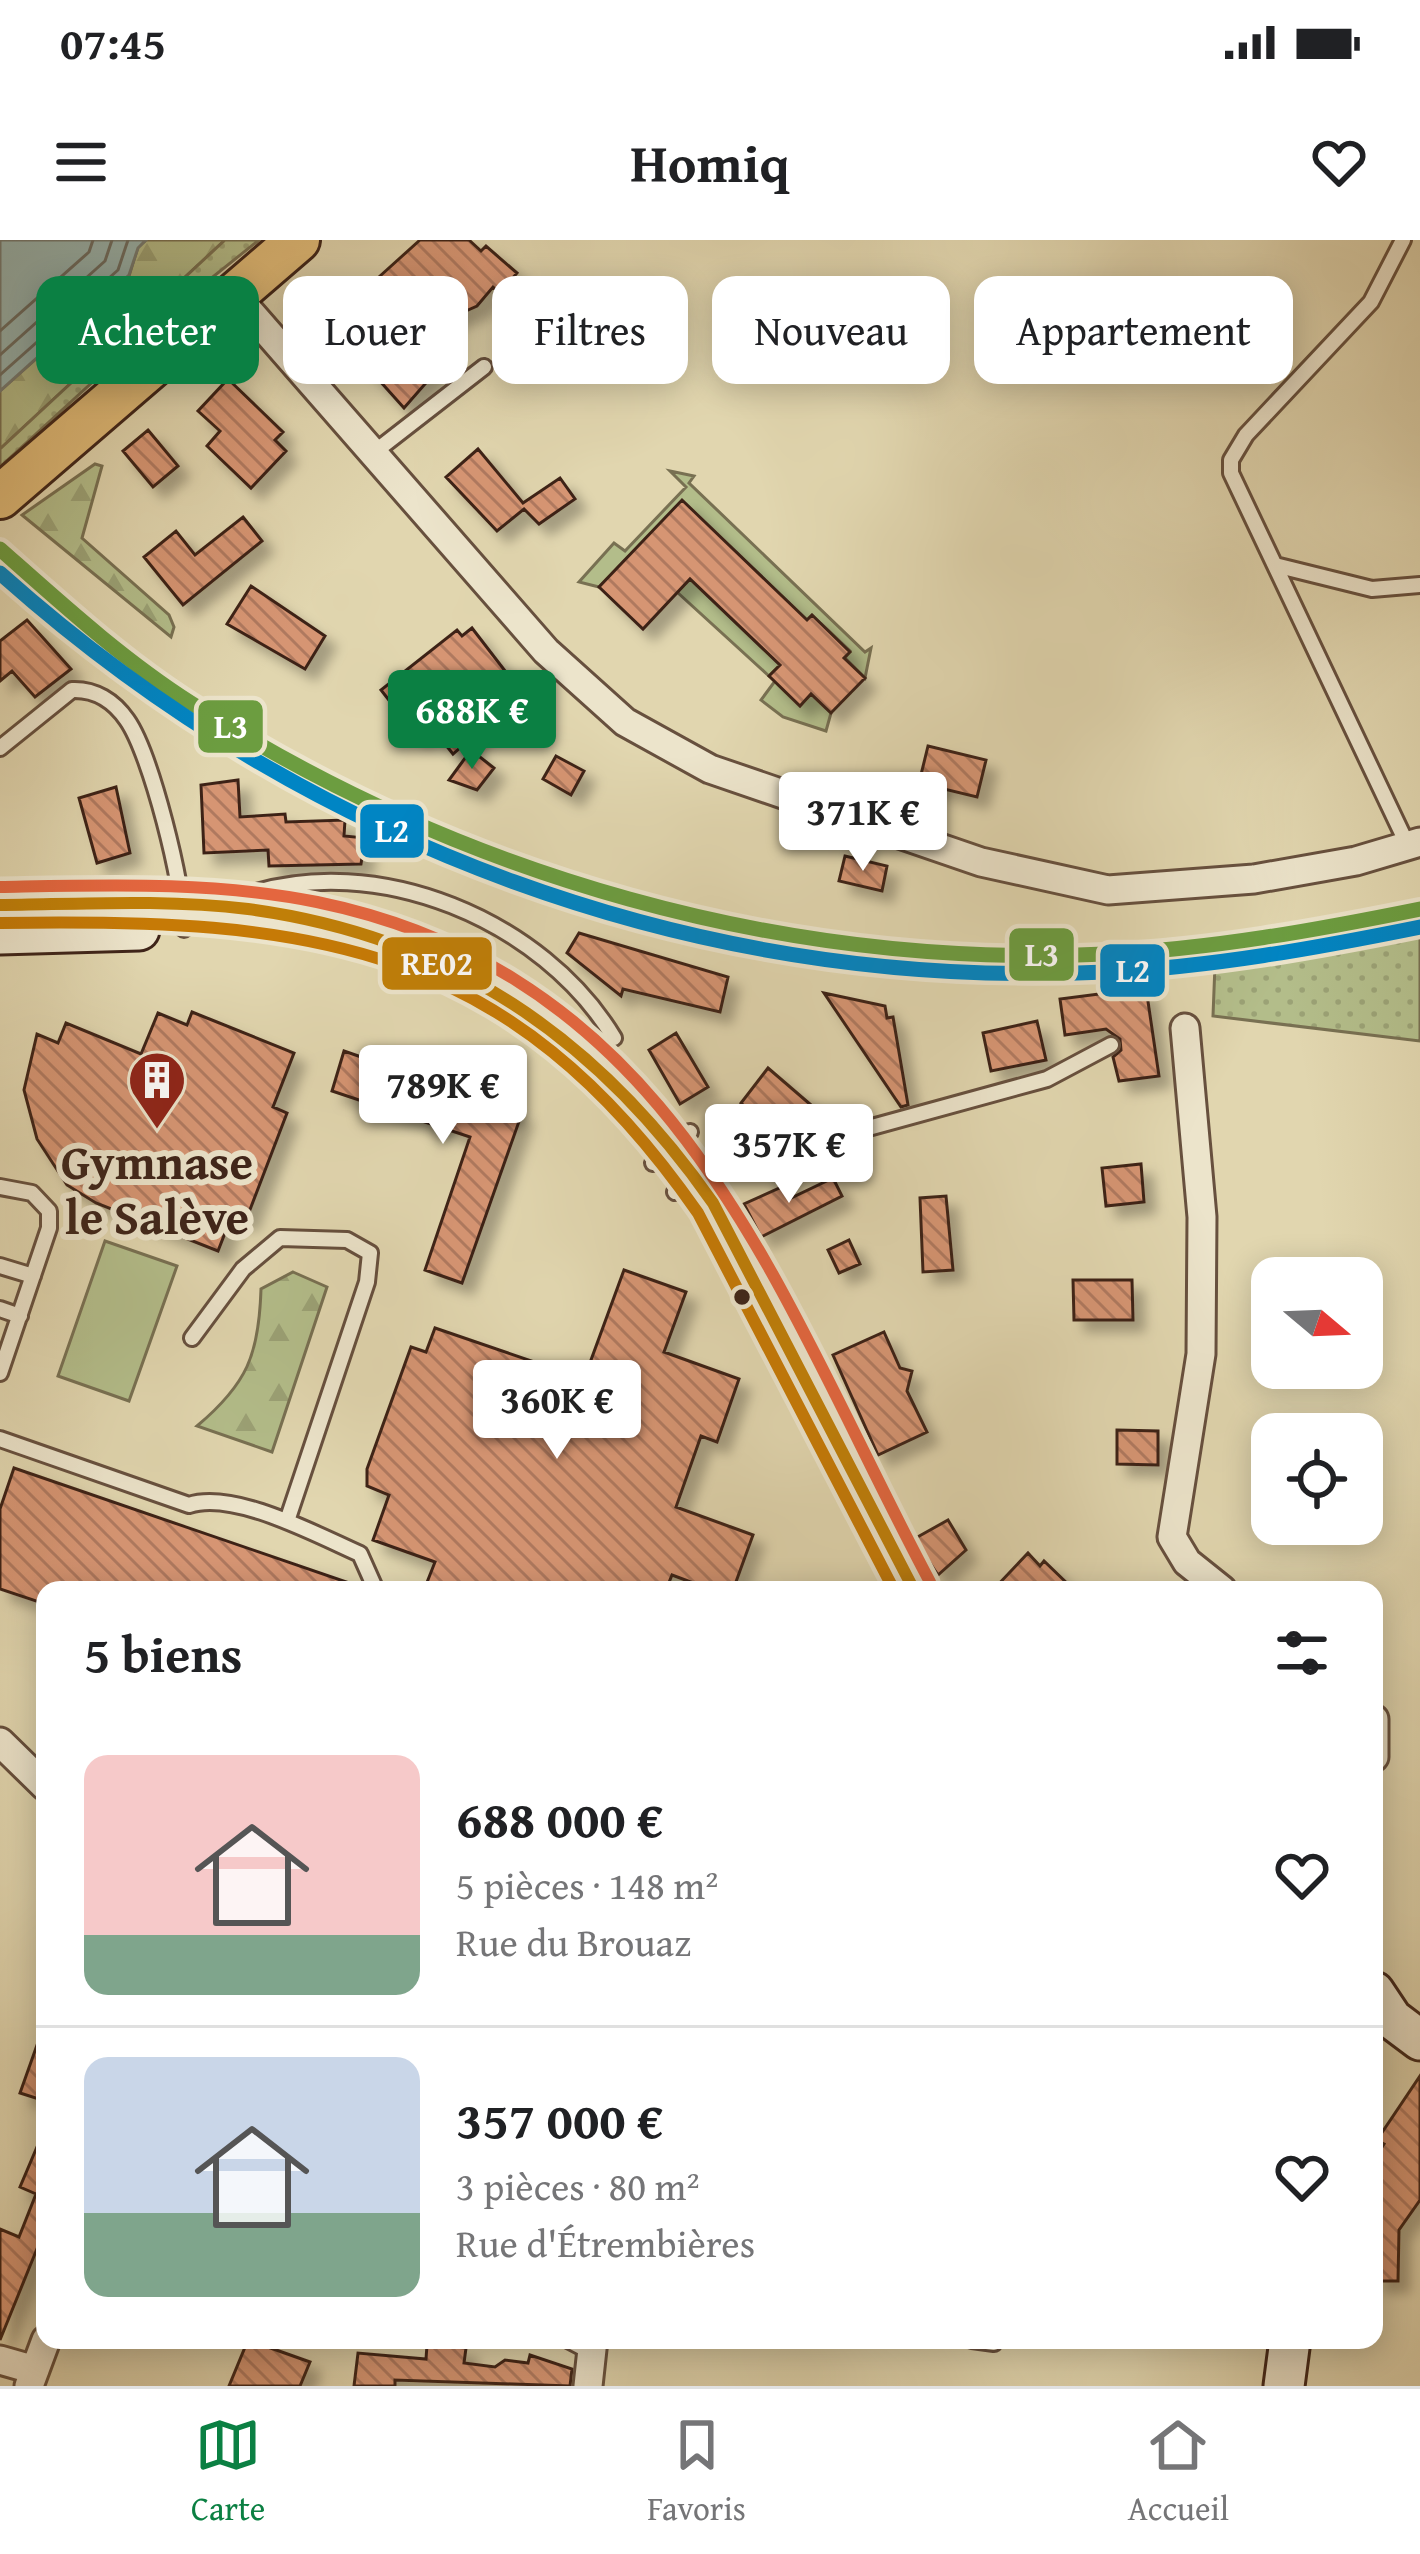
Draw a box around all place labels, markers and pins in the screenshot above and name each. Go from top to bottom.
pin: 688K € [374,670,570,772]
pin: 371K € [765,772,961,874]
pin: 789K € [345,1045,541,1147]
building icon: Gymnase le Salève [126,1049,188,1131]
pin: 357K € [691,1104,887,1206]
place label: Gymnase le Salève [61,1126,253,1252]
unlabelled marker [731,1286,753,1308]
pin: 360K € [459,1360,655,1462]

